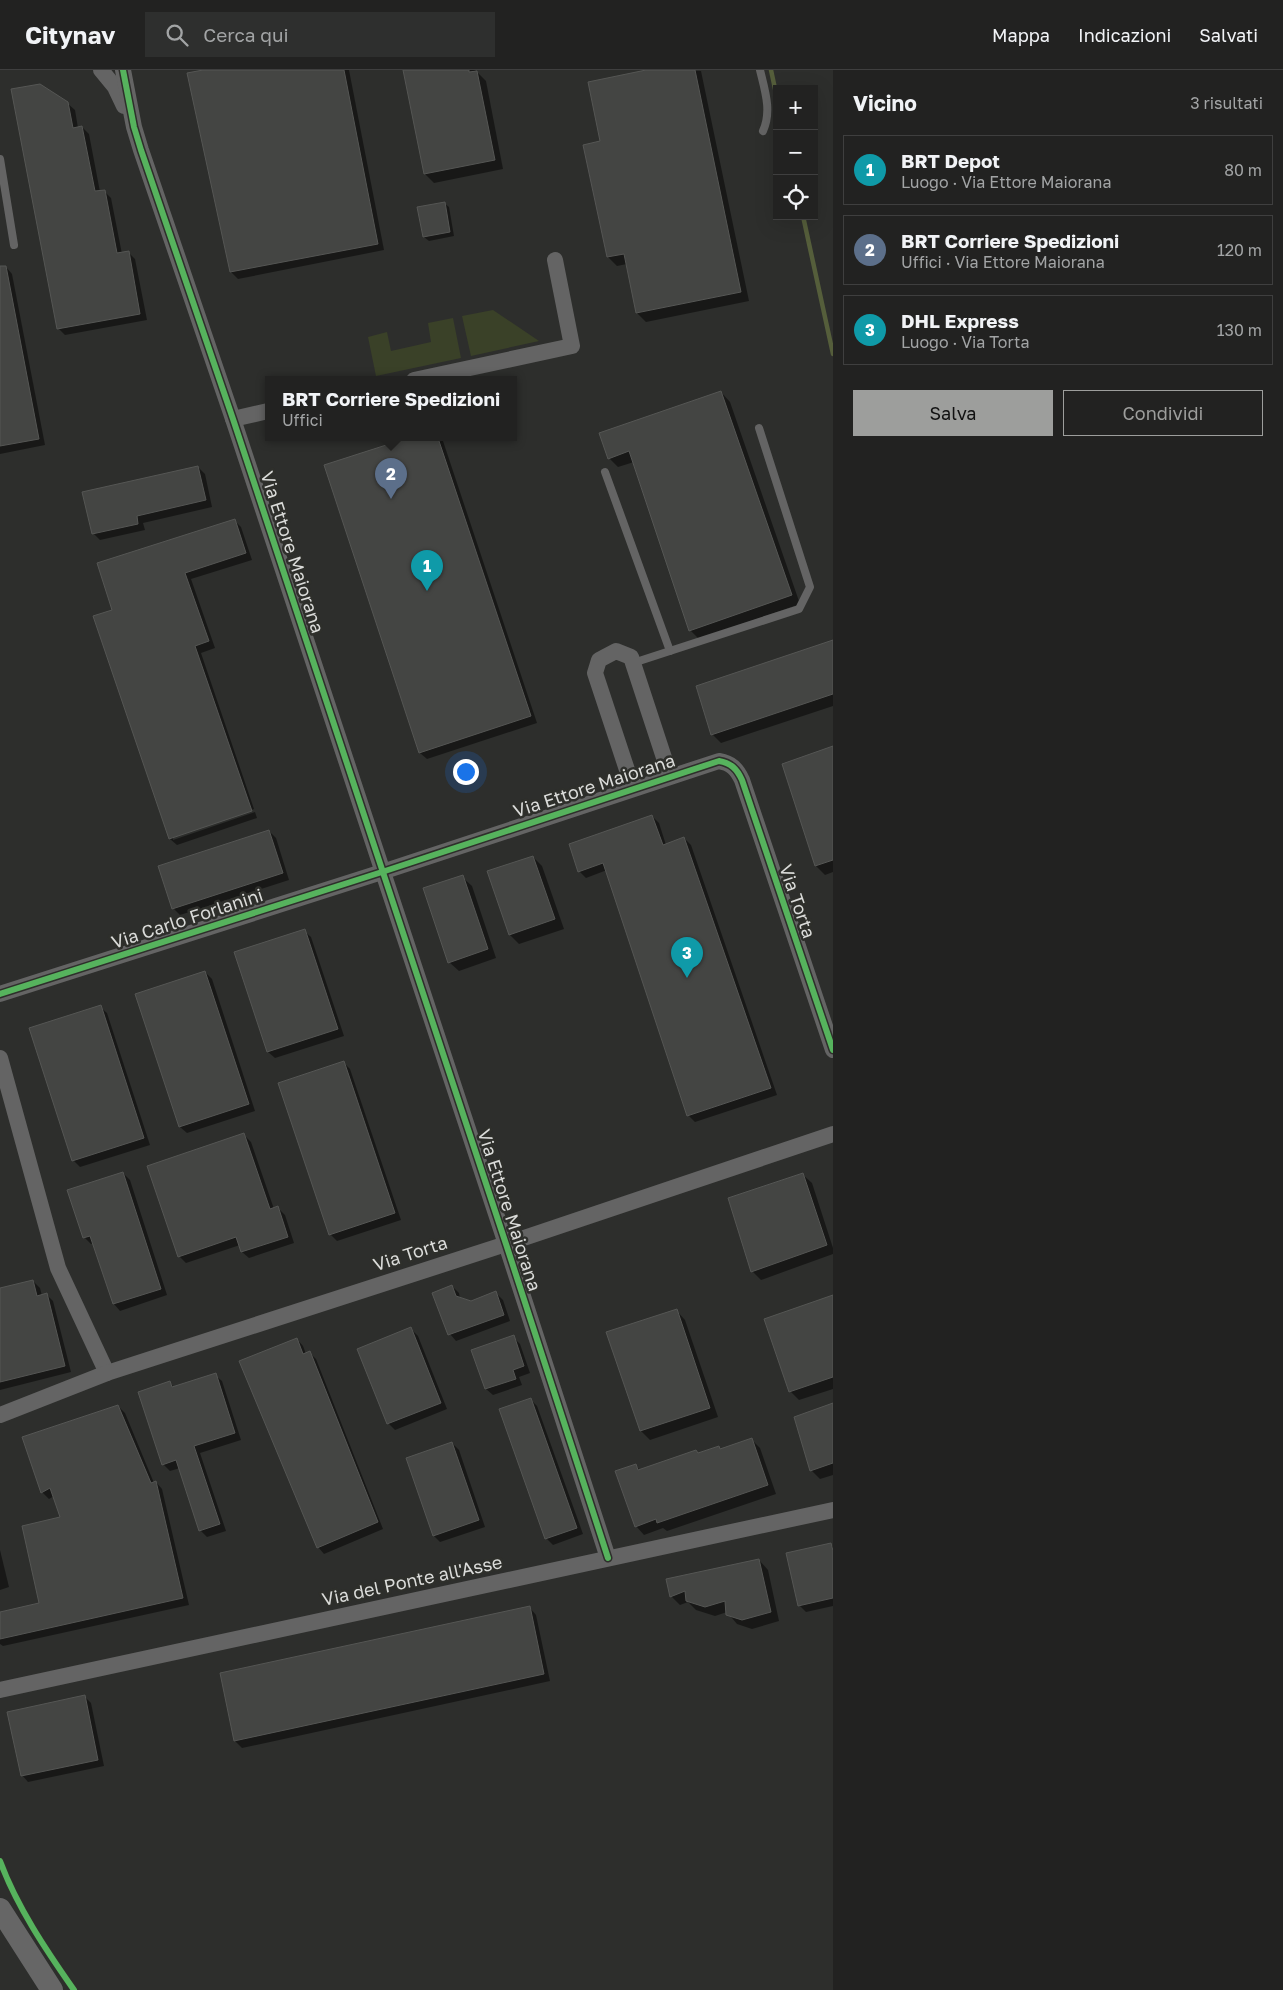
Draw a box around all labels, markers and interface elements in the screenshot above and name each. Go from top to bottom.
search box [145,12,495,57]
text: Citynav [25,20,115,49]
icon: search [163,21,191,49]
text: Cerca qui [203,23,289,46]
text: Mappa [992,24,1050,46]
text: Indicazioni [1078,24,1171,46]
text: Salvati [1199,24,1258,46]
map controls [773,85,818,220]
button: + [773,85,818,130]
text: Vicino [853,90,917,116]
text: 3 risultati [1190,93,1263,113]
button: − [773,130,818,175]
text: BRT Depot [901,149,1000,172]
text: 1 [866,160,874,180]
text: 80 m [1224,160,1262,180]
text: Luogo · Via Ettore Maiorana [901,172,1111,192]
button: locate [773,175,818,220]
text: BRT Corriere Spedizioni [901,229,1119,252]
text: 2 [865,240,875,260]
text: 120 m [1217,240,1262,260]
text: Uffici · Via Ettore Maiorana [901,252,1105,272]
text: DHL Express [901,309,1019,332]
text: 3 [865,320,875,340]
text: 130 m [1217,320,1262,340]
text: Luogo · Via Torta [901,332,1029,352]
popup [265,376,517,441]
text: BRT Corriere Spedizioni [282,387,500,410]
button: Salva [853,390,1053,436]
button: Condividi [1063,390,1263,436]
text: Uffici [282,410,323,430]
pin: 2 [375,458,407,499]
street label: Via Ettore Maiorana [256,468,330,636]
pin: 1 [411,550,443,591]
street label: Via Ettore Maiorana [510,748,678,822]
your location [453,759,479,785]
street label: Via Torta [775,861,821,941]
street label: Via Carlo Forlanini [108,883,266,953]
pin: 3 [671,937,703,978]
street label: Via Ettore Maiorana [473,1126,547,1294]
street label: Via Torta [370,1231,450,1275]
street label: Via del Ponte all'Asse [320,1550,504,1610]

